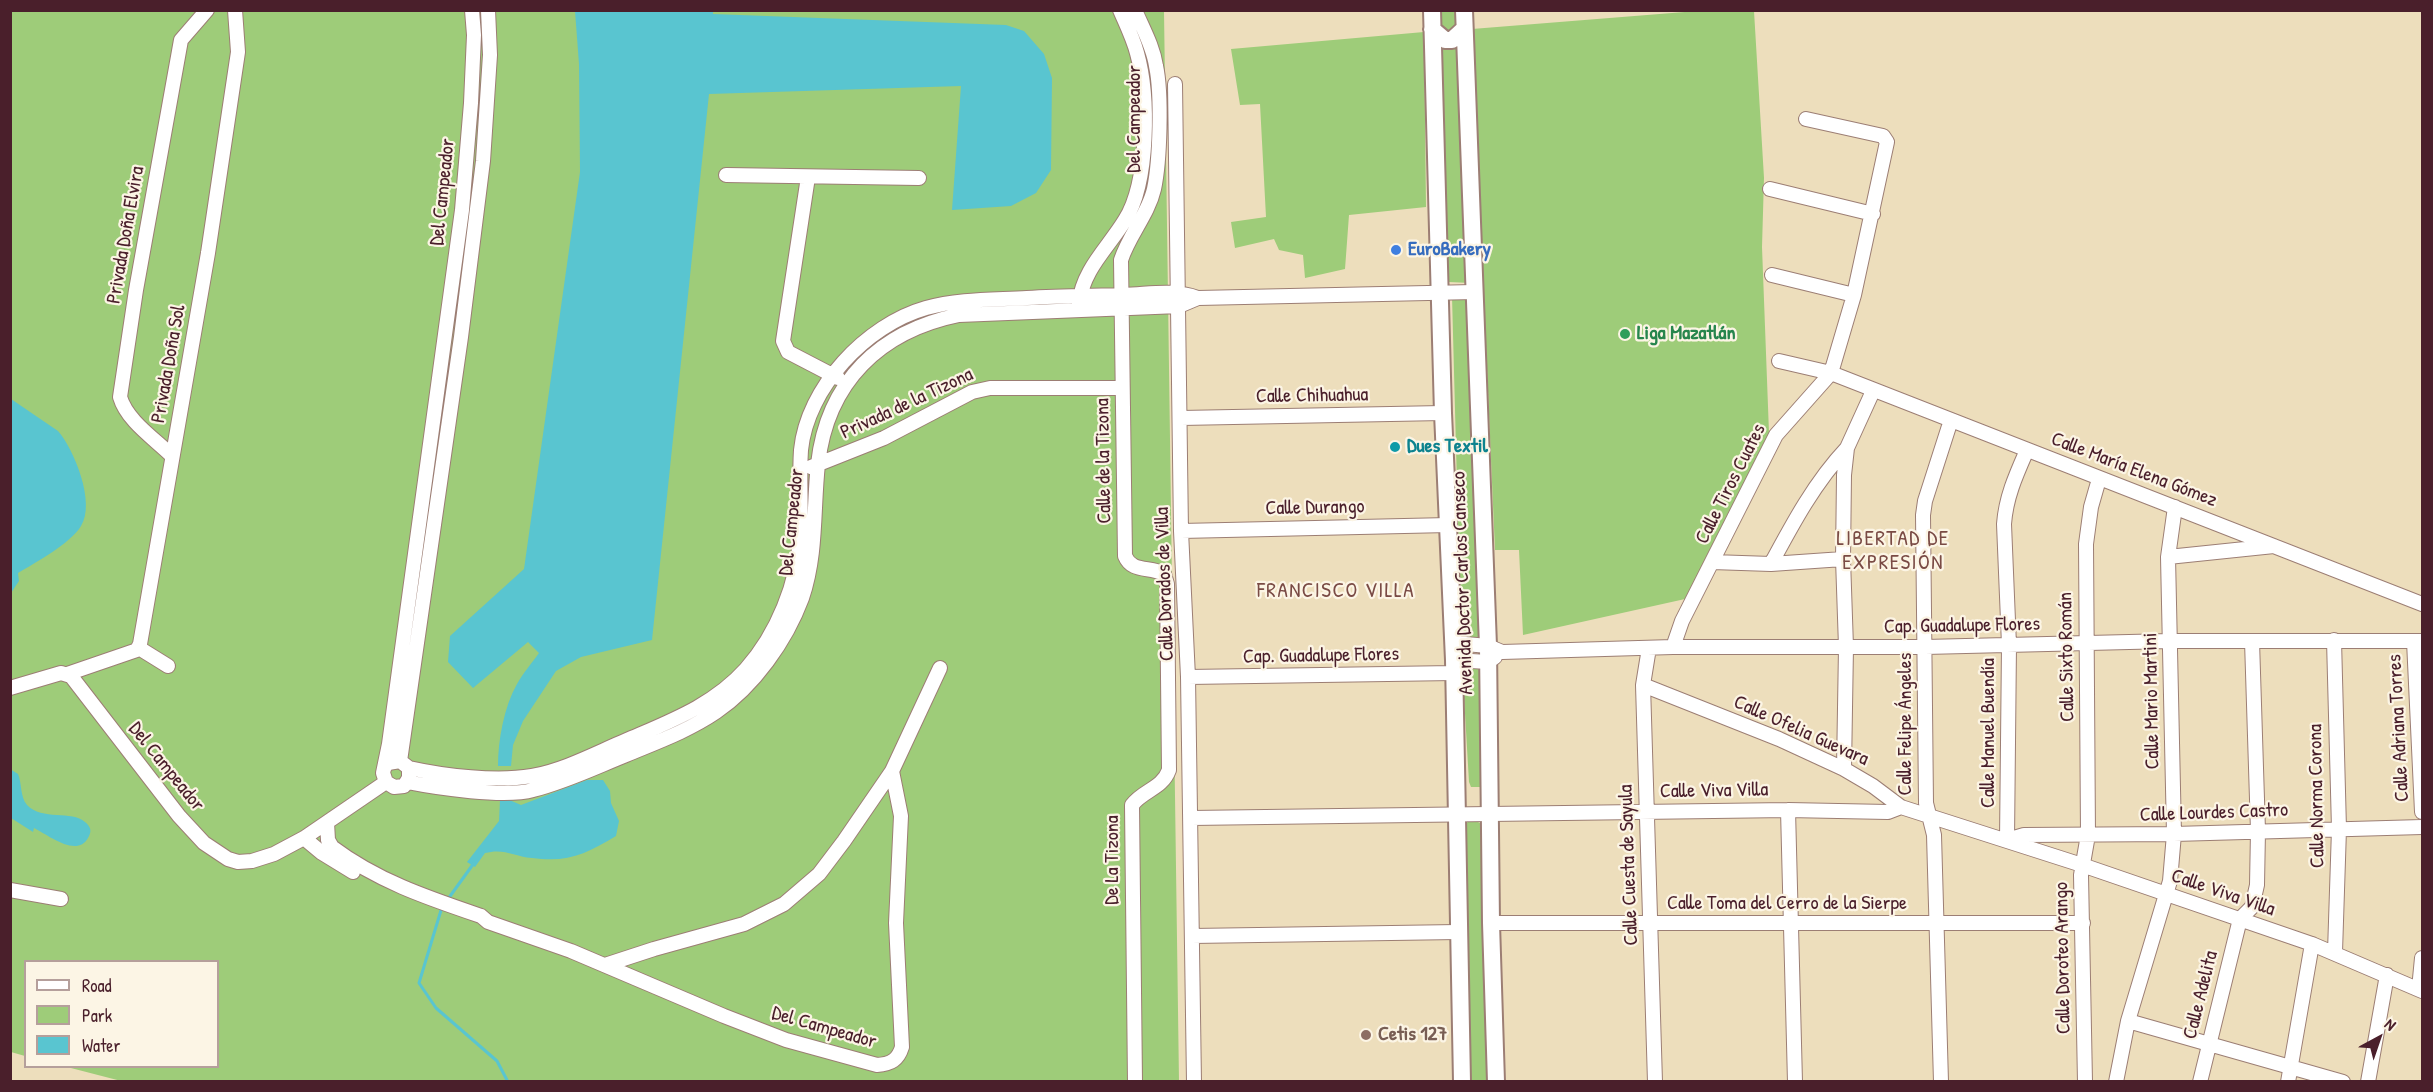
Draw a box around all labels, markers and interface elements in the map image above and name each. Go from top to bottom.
street label: Del Campeador [1123,65,1147,173]
street label: Del Campeador [425,137,461,247]
street label: Privada Doña Elvira [102,164,150,306]
place label: EuroBakery [1408,238,1491,262]
marker: EuroBakery [1389,243,1403,257]
street label: Privada Doña Sol [147,303,191,425]
place label: Liga Mazatlán [1637,322,1735,346]
marker: Liga Mazatlán [1618,327,1632,341]
street label: Privada de la Tizona [837,363,977,445]
street label: Calle Chihuahua [1256,383,1368,409]
street label: Calle de la Tizona [1091,398,1117,524]
street label: Calle Tiros Cuates [1691,420,1771,548]
street label: Calle María Elena Gómez [2048,427,2220,513]
place label: Dues Textil [1407,435,1488,459]
marker: Dues Textil [1388,440,1402,454]
street label: Del Campeador [774,467,810,577]
street label: Avenida Doctor Carlos Canseco [1447,471,1479,695]
street label: Calle Durango [1265,495,1365,521]
street label: Calle Dorados de Villa [1150,507,1180,661]
district label: LIBERTAD DE EXPRESIÓN [1837,526,1949,576]
district label: FRANCISCO VILLA [1257,578,1415,604]
street label: Calle Sixto Román [2054,592,2080,722]
street label: Cap. Guadalupe Flores [1884,613,2040,639]
street label: Calle Mario Martini [2139,632,2165,770]
street label: Cap. Guadalupe Flores [1243,643,1399,669]
street label: Calle Felipe Ángeles [1894,653,1918,795]
street label: Calle Adriana Torres [2383,654,2415,802]
street label: Calle Manuel Buendía [1977,658,2001,808]
street label: Calle Ofelia Guevara [1730,690,1872,772]
street label: Del Campeador [123,718,209,816]
street label: Calle Norma Corona [2304,724,2330,868]
street label: Calle Viva Villa [1660,778,1768,804]
street label: Calle Cuesta de Sayula [1614,784,1644,946]
street label: Calle Lourdes Castro [2139,798,2289,828]
street label: De La Tizona [1101,815,1125,905]
street label: Calle Viva Villa [2168,864,2278,922]
street label: Calle Doroteo Arango [2050,882,2076,1034]
street label: Calle Toma del Cerro de la Sierpe [1667,892,1907,916]
street label: Calle Adelita [2178,948,2224,1042]
legend [24,960,219,1068]
text: Road [82,973,112,998]
street label: Del Campeador [769,1002,879,1054]
text: Park [82,1003,112,1028]
north arrow [2349,1008,2409,1068]
text: N [2380,1013,2401,1035]
place label: Cetis 127 [1378,1023,1447,1047]
marker: Cetis 127 [1359,1028,1373,1042]
text: Water [82,1033,120,1058]

